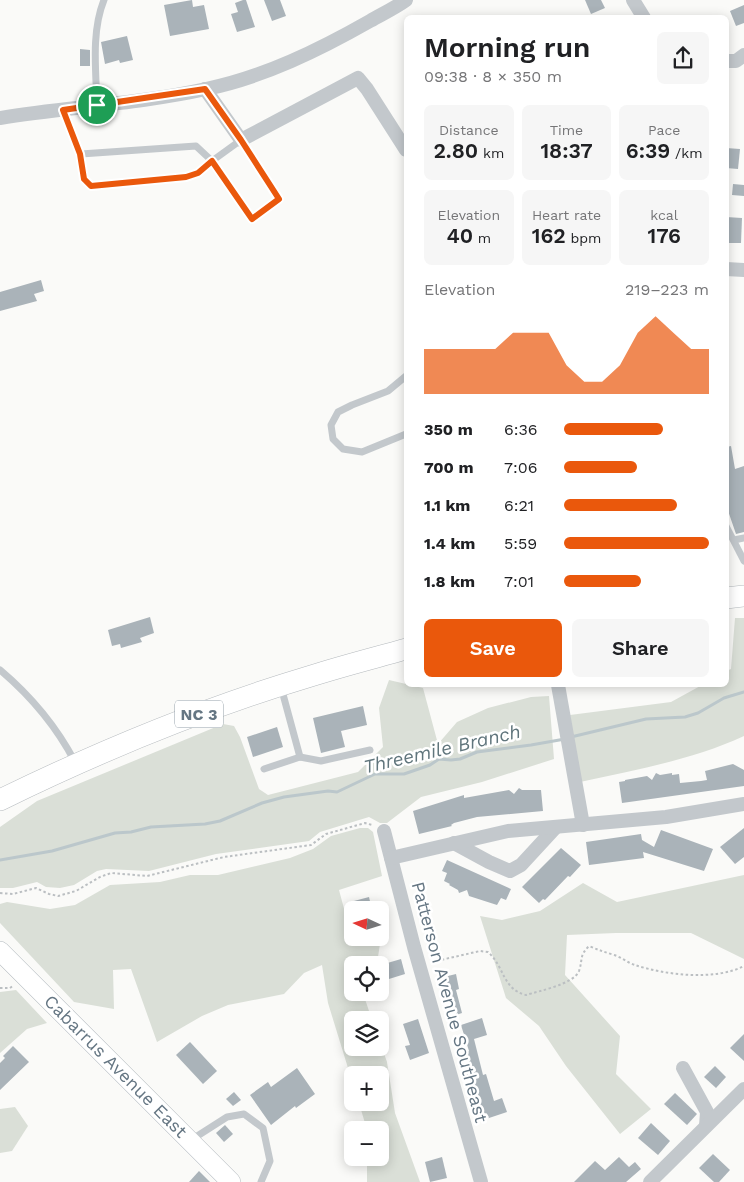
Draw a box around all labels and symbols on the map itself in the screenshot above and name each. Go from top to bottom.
pin [76,84,118,126]
road number: NC 3 [175,701,223,728]
water label: Threemile Branch [361,720,523,778]
street label: Patterson Avenue Southeast [408,879,492,1125]
north arrow [344,901,389,946]
street label: Cabarrus Avenue East [40,990,192,1142]

